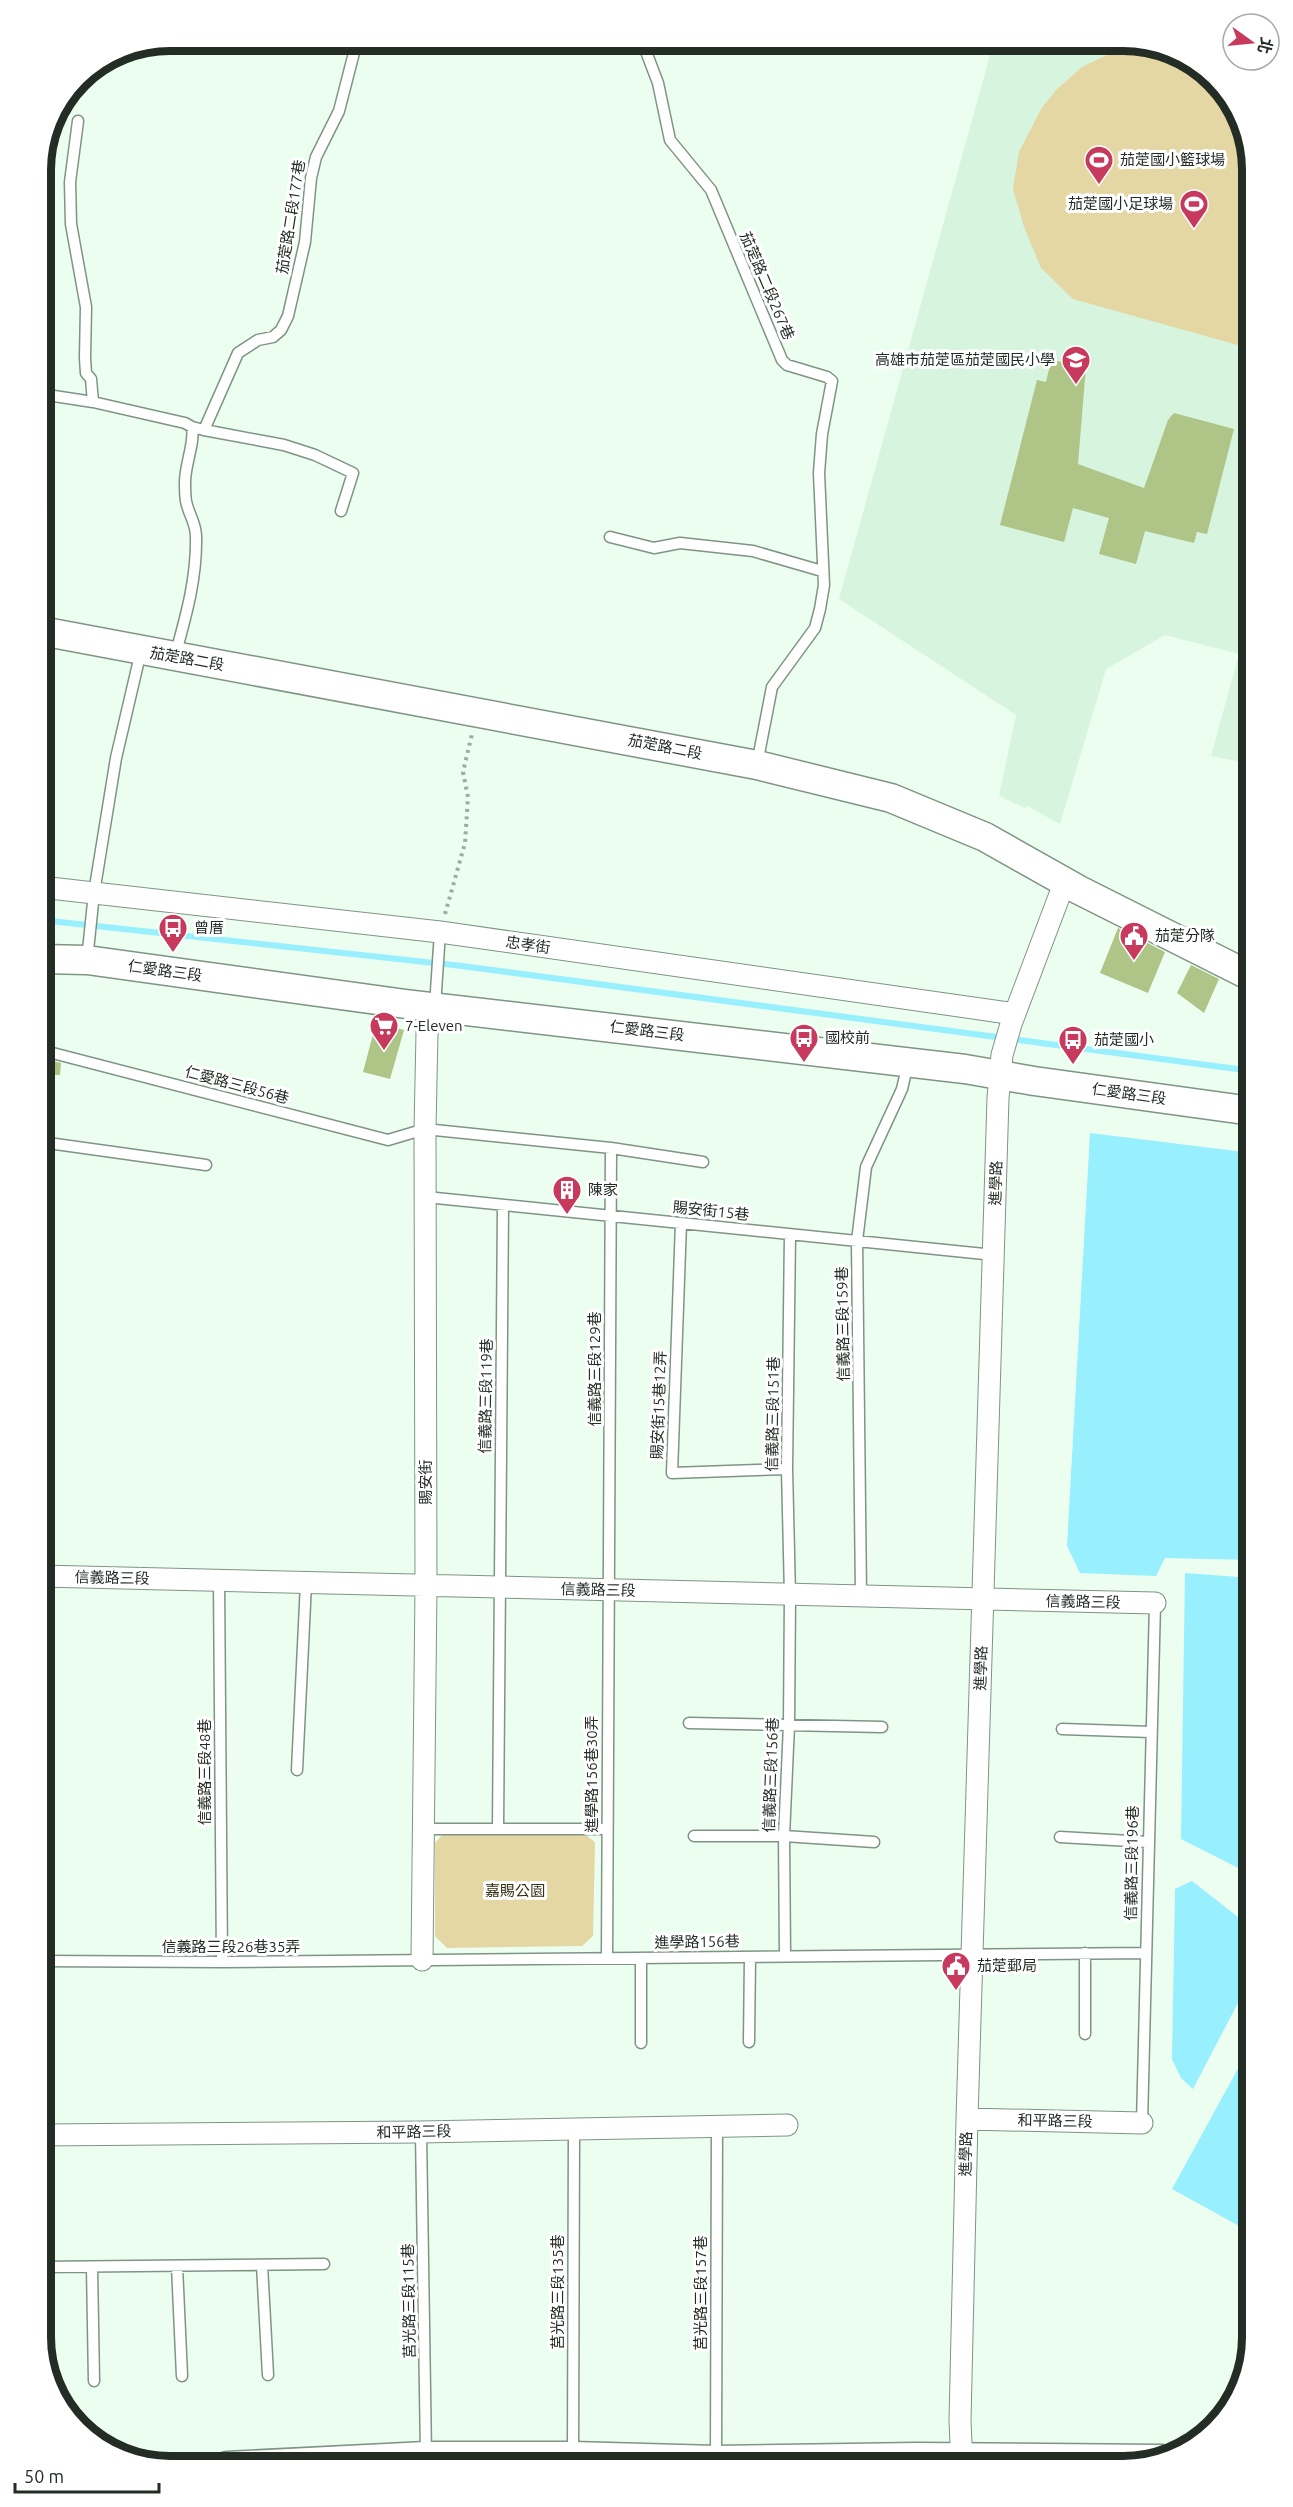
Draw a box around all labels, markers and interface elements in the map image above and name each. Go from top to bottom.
north arrow [1221,12,1281,72]
text: 北 [1255,36,1276,56]
sports icon: 茄萣國小籃球場 [1083,144,1115,186]
place label: 茄萣國小籃球場 [1120,151,1225,168]
street label: 茄萣路二段177巷 [273,159,308,275]
sports icon: 茄萣國小足球場 [1178,188,1210,230]
place label: 茄萣國小足球場 [1068,195,1173,212]
street label: 茄萣路二段267巷 [737,229,798,342]
school or university icon: 高雄市茄萣區茄萣國民小學 [1060,344,1092,386]
place label: 高雄市茄萣區茄萣國民小學 [875,351,1055,368]
street label: 茄萣路二段 [149,644,226,673]
street label: 茄萣路二段 [627,731,704,762]
bus stop icon: 曾厝 [157,912,189,954]
place label: 曾厝 [194,919,224,936]
public building icon: 茄萣分隊 [1118,920,1150,962]
place label: 茄萣分隊 [1155,927,1215,944]
street label: 忠孝街 [505,933,552,956]
street label: 仁愛路三段 [127,957,203,984]
supermarket icon: 7-Eleven [368,1010,400,1052]
place label: 7-Eleven [405,1017,463,1034]
street label: 仁愛路三段 [609,1017,685,1044]
bus stop icon: 國校前 [788,1022,820,1064]
bus stop icon: 茄萣國小 [1057,1024,1089,1066]
place label: 國校前 [825,1029,870,1046]
place label: 茄萣國小 [1094,1031,1154,1048]
street label: 仁愛路三段56巷 [183,1062,291,1107]
street label: 仁愛路三段 [1091,1080,1167,1107]
street label: 進學路 [986,1160,1005,1206]
building icon: 陳家 [551,1174,583,1216]
place label: 陳家 [588,1181,618,1198]
street label: 賜安街15巷 [672,1198,750,1223]
street label: 信義路三段159巷 [833,1266,852,1382]
street label: 信義路三段129巷 [586,1311,603,1427]
street label: 信義路三段119巷 [476,1338,495,1454]
street label: 賜安街15巷12弄 [648,1350,669,1460]
street label: 信義路三段151巷 [763,1356,782,1472]
street label: 賜安街 [417,1459,434,1505]
street label: 信義路三段 [74,1568,150,1587]
street label: 信義路三段 [560,1580,636,1599]
street label: 信義路三段 [1045,1592,1121,1611]
street label: 進學路 [971,1645,990,1691]
street label: 進學路156巷30弄 [583,1715,600,1833]
street label: 信義路三段156巷 [760,1717,781,1833]
street label: 信義路三段48巷 [196,1719,213,1825]
street label: 信義路三段196巷 [1122,1805,1141,1921]
park label: 嘉賜公園 [485,1882,545,1899]
street label: 進學路156巷 [654,1932,740,1951]
street label: 信義路三段26巷35弄 [162,1938,300,1955]
public building icon: 茄萣郵局 [940,1950,972,1992]
place label: 茄萣郵局 [977,1957,1037,1974]
street label: 和平路三段 [1017,2111,1093,2130]
street label: 和平路三段 [376,2122,452,2141]
street label: 進學路 [957,2131,974,2177]
street label: 莒光路三段135巷 [549,2234,566,2350]
street label: 莒光路三段157巷 [692,2235,709,2351]
street label: 莒光路三段115巷 [399,2243,418,2359]
scale bar [15,2456,159,2494]
text: 50 m [24,2466,64,2486]

